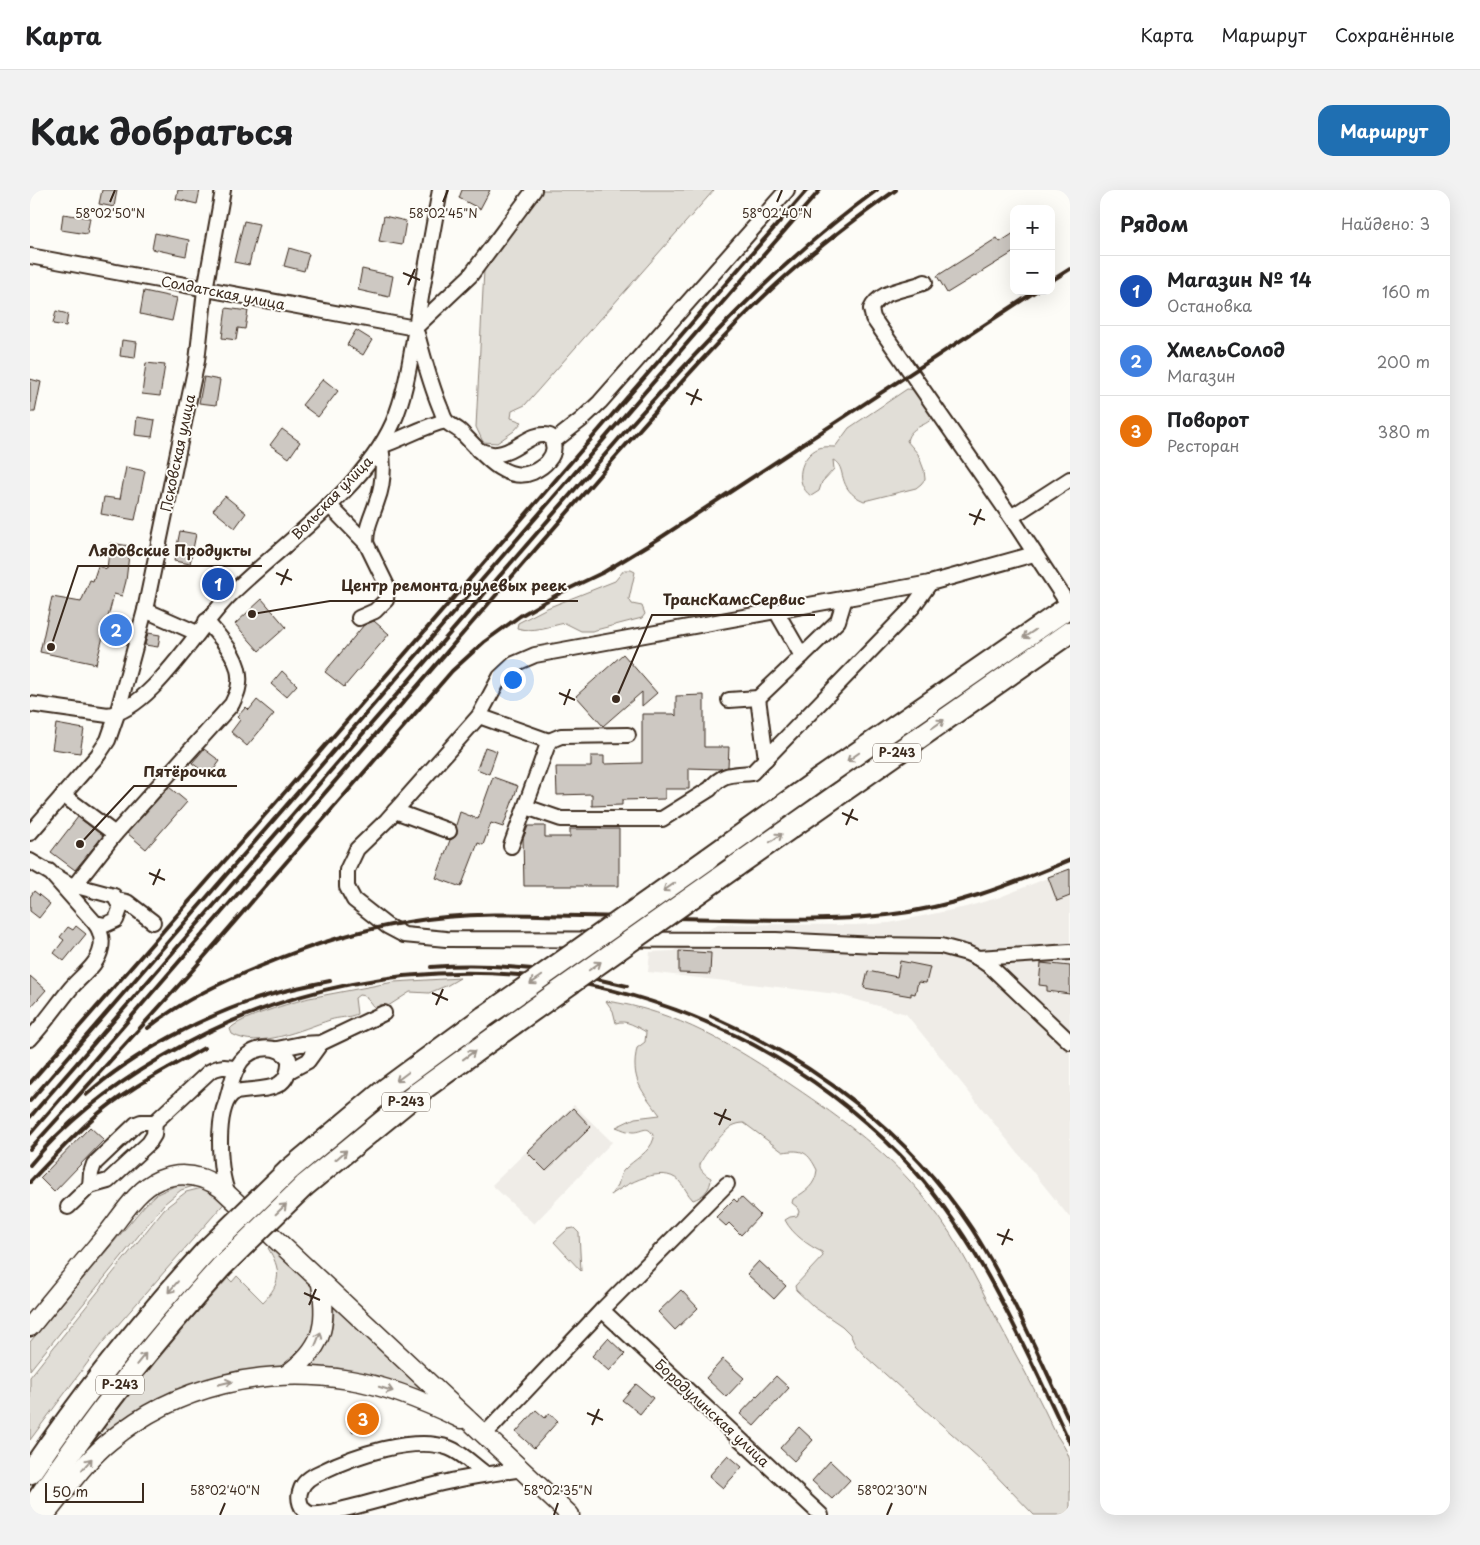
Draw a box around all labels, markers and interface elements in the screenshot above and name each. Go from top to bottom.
text: Карта [25,17,102,53]
text: Карта [1141,21,1193,48]
text: Маршрут [1221,21,1307,48]
text: Сохранённые [1335,21,1455,48]
text: Как добраться [30,104,294,157]
button: Маршрут [1318,105,1450,156]
text: 58°02'50"N [75,204,145,222]
text: 58°02'45"N [408,204,478,222]
text: 58°02'40"N [742,204,812,222]
map controls [1010,205,1055,295]
button: + [1010,205,1055,250]
text: Рядом [1120,207,1188,239]
text: Найдено: 3 [1341,211,1430,235]
button: − [1010,250,1055,295]
text: Магазин № 14 [1167,265,1312,293]
street label: Солдатская улица [159,270,287,315]
text: 1 [1132,279,1140,303]
text: 160 m [1382,279,1430,303]
text: Остановка [1167,293,1252,317]
text: ХмельСолод [1167,335,1285,363]
text: 2 [1130,349,1142,373]
text: 200 m [1377,349,1430,373]
text: Магазин [1167,363,1236,387]
street label: Псковская улица [155,392,200,514]
text: Поворот [1167,405,1249,433]
text: 3 [1131,419,1141,443]
text: 380 m [1378,419,1430,443]
text: Ресторан [1167,433,1240,457]
street label: Вольская улица [286,451,377,544]
callout: Лядовские Продукты [78,536,262,566]
text: Лядовские Продукты [88,538,252,561]
pin: 1 [202,565,234,603]
callout: Центр ремонта рулевых реек [330,571,578,601]
text: Центр ремонта рулевых реек [341,573,567,596]
callout: ТрансКамсСервис [652,585,815,615]
text: ТрансКамсСервис [663,587,805,610]
pin: 2 [100,611,132,649]
one-way arrow [1023,629,1037,639]
your location [500,667,526,693]
one-way arrow [931,719,945,729]
road number: Р-243 [873,744,921,762]
one-way arrow [846,752,860,762]
callout: Пятёрочка [134,756,237,786]
text: Пятёрочка [143,759,227,782]
one-way arrow [769,833,783,843]
one-way arrow [662,882,676,892]
one-way arrow [588,961,602,971]
one-way arrow [530,975,543,986]
one-way arrow [462,1050,476,1060]
one-way arrow [396,1072,409,1083]
road number: Р-243 [382,1092,430,1112]
one-way arrow [334,1149,347,1160]
one-way arrow [275,1203,287,1215]
one-way arrow [167,1281,179,1294]
one-way arrow [314,1332,323,1348]
one-way arrow [136,1352,147,1365]
street label: Бородулинская улица [650,1354,775,1472]
road number: Р-243 [96,1376,144,1394]
one-way arrow [217,1378,233,1387]
one-way arrow [377,1385,393,1394]
pin: 3 [347,1400,379,1438]
one-way arrow [81,1457,93,1470]
scale bar [45,1480,144,1503]
text: 50 m [52,1481,88,1502]
text: 58°02'40"N [190,1481,260,1499]
text: 58°02'35"N [523,1481,593,1499]
text: 58°02'30"N [857,1481,927,1499]

